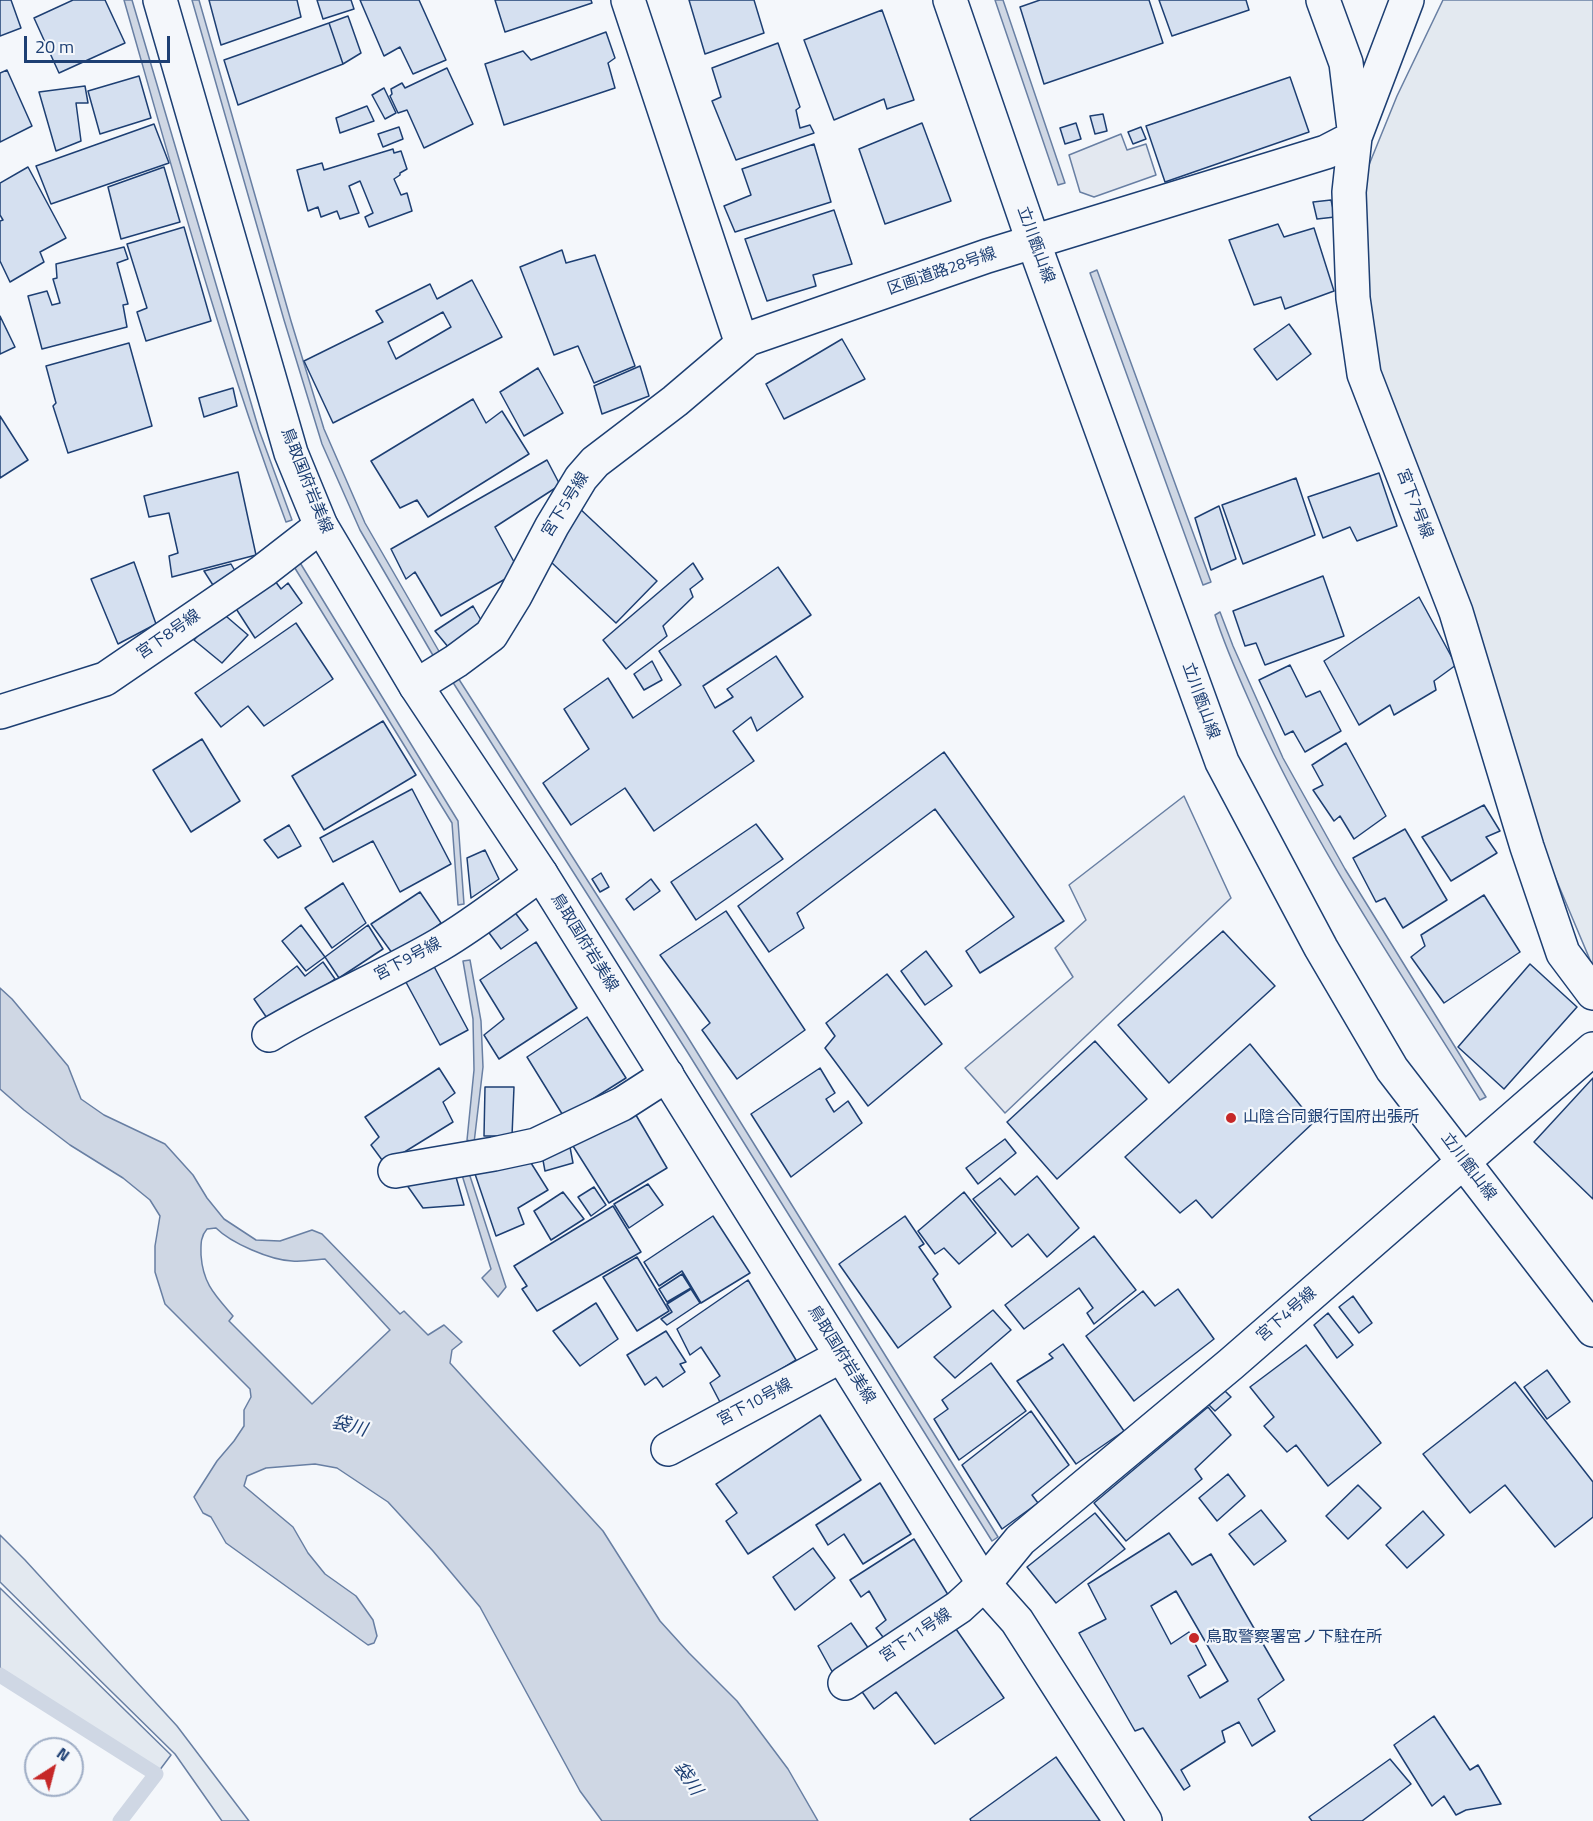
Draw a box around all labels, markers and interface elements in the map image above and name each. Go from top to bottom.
scale bar [27,24,172,62]
text: 20 m [35,33,74,60]
street label: 立川甑山線 [1012,204,1058,286]
street label: 区画道路28号線 [885,244,999,300]
street label: 鳥取国府岩美線 [276,425,336,537]
street label: 宮下7号線 [1392,467,1436,541]
street label: 宮下5号線 [539,469,593,541]
street label: 宮下8号線 [134,606,204,664]
street label: 立川甑山線 [1177,660,1223,742]
street label: 鳥取国府岩美線 [546,890,622,996]
street label: 宮下9号線 [371,934,445,986]
place label: 山陰合同銀行国府出張所 [1243,1108,1419,1128]
marker: 山陰合同銀行国府出張所 [1224,1111,1238,1125]
street label: 立川甑山線 [1436,1129,1500,1205]
street label: 宮下4号線 [1253,1284,1321,1346]
street label: 鳥取国府岩美線 [803,1302,879,1408]
street label: 宮下10号線 [714,1375,796,1431]
water label: 袋川 [329,1412,369,1442]
street label: 宮下11号線 [877,1605,955,1667]
place label: 鳥取警察署宮ノ下駐在所 [1206,1628,1382,1648]
marker: 鳥取警察署宮ノ下駐在所 [1187,1631,1201,1645]
north arrow [24,1737,84,1797]
text: N [52,1741,75,1767]
water label: 袋川 [668,1758,706,1800]

